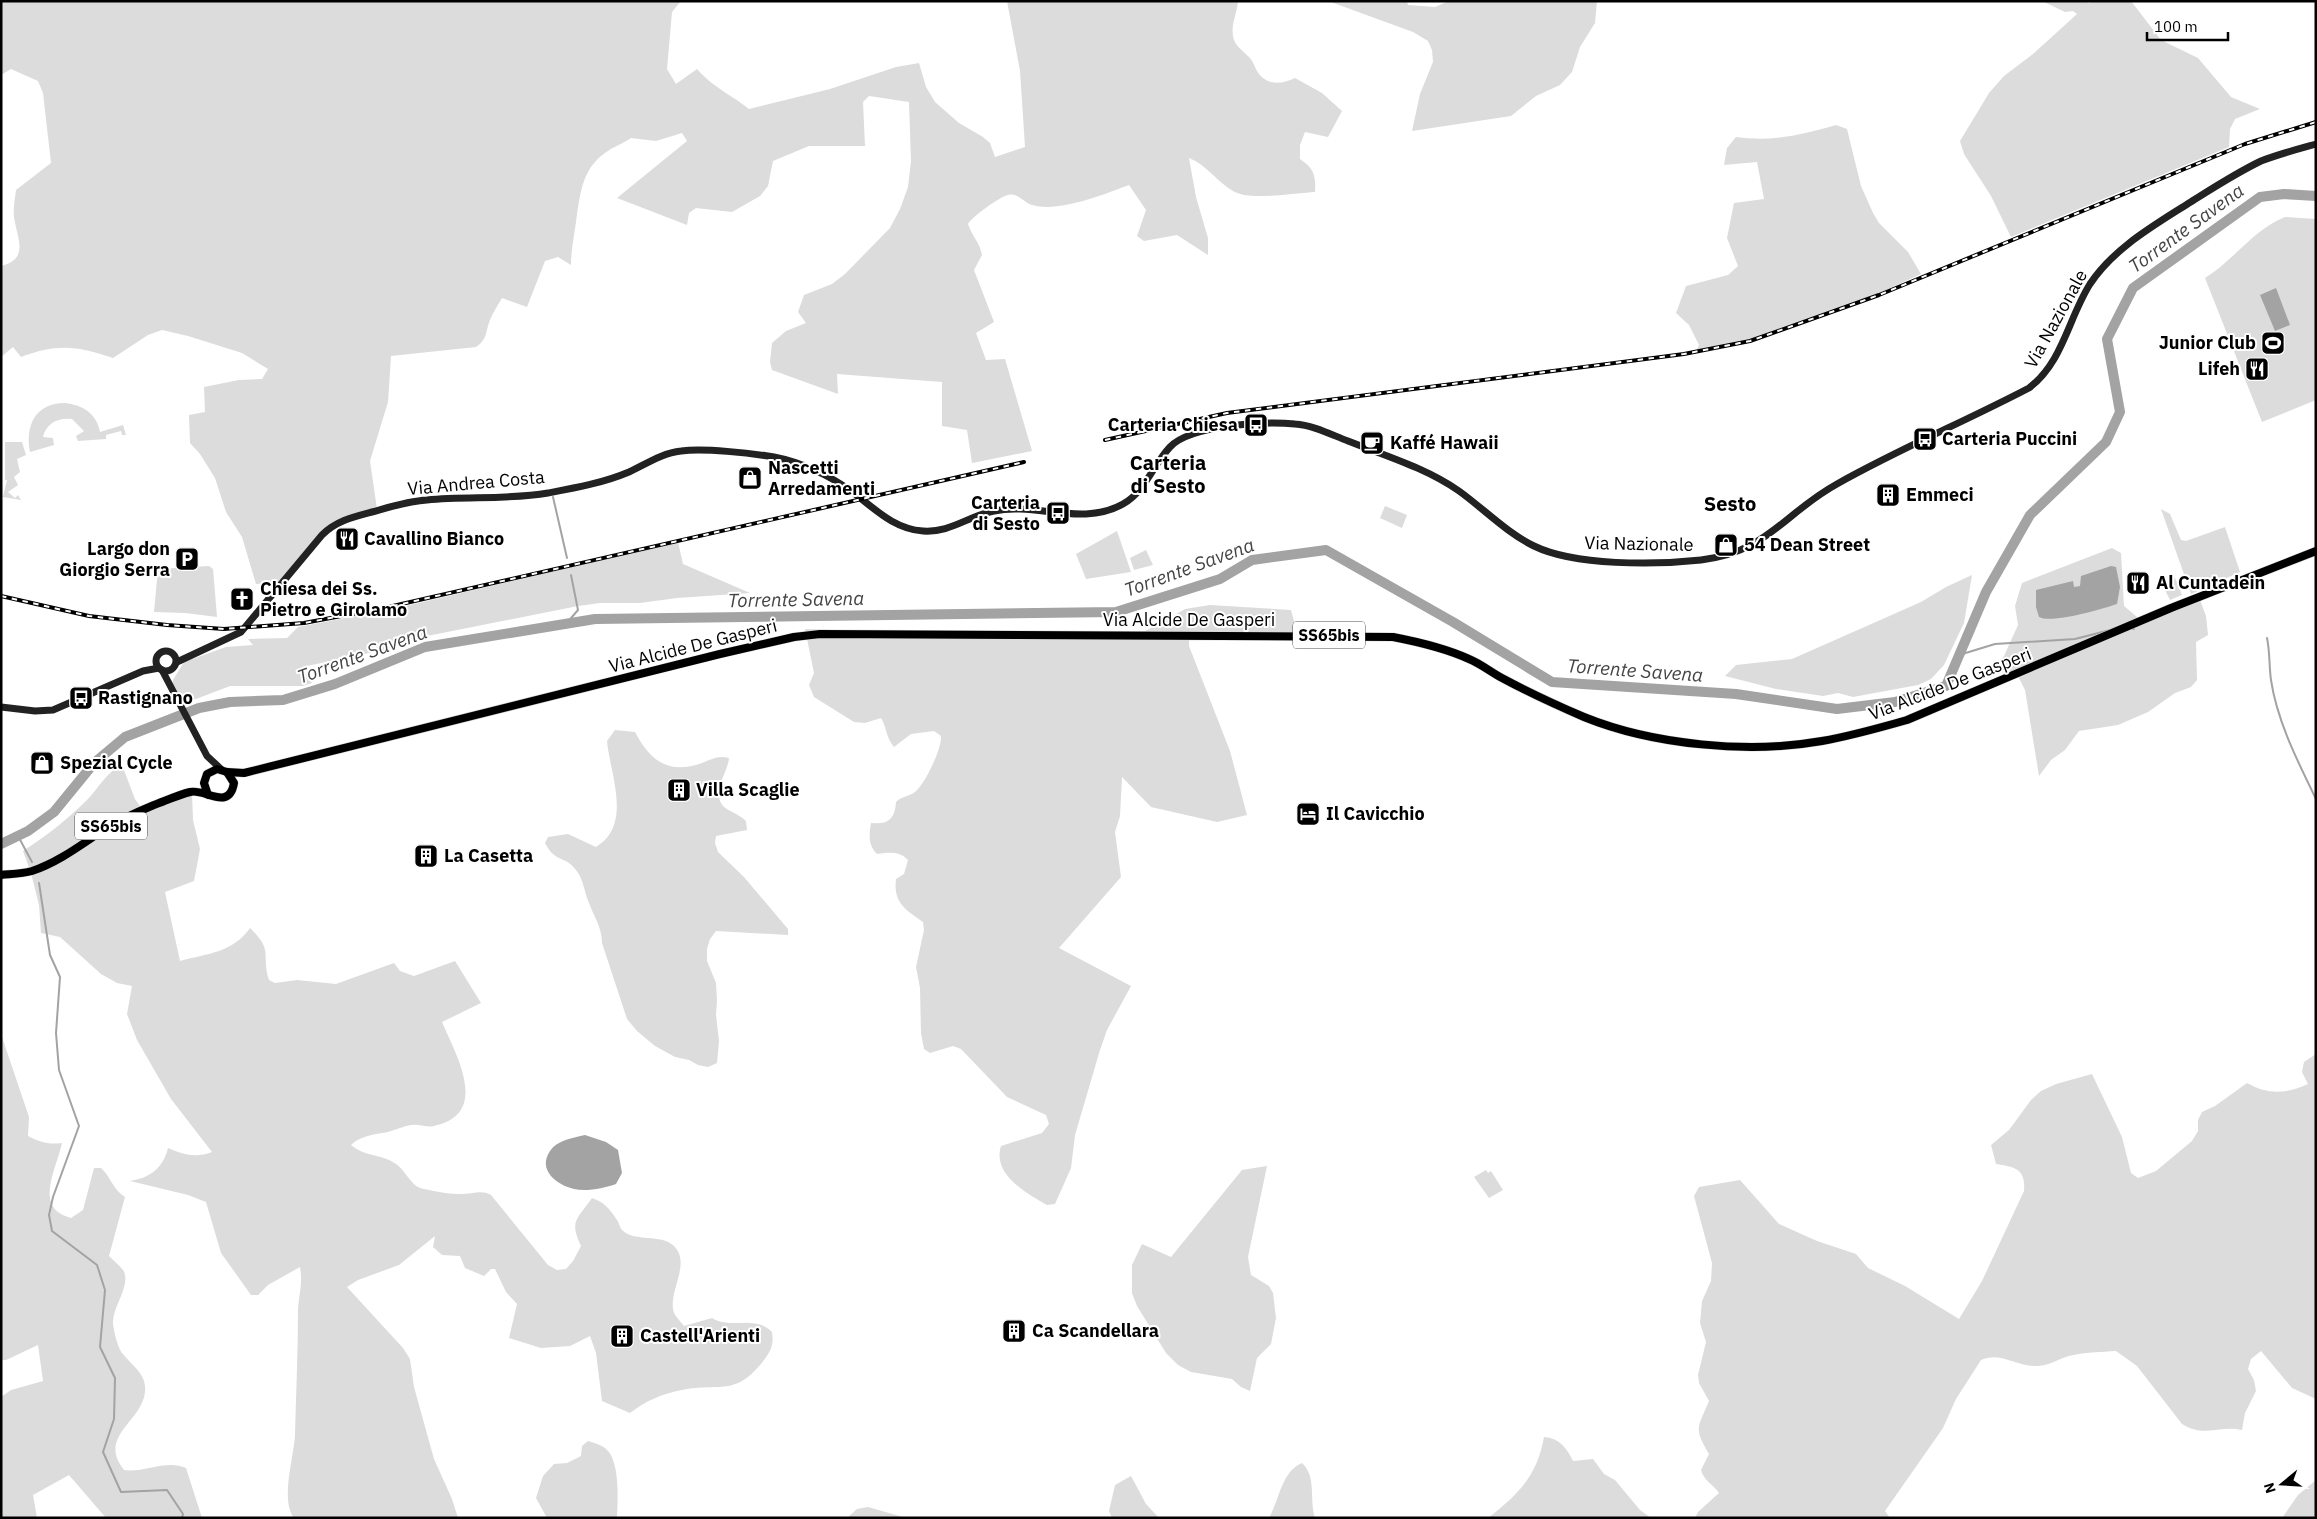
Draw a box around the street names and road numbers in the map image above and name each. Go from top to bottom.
street label: Via Nazionale [2019,265,2092,372]
street label: Via Andrea Costa [406,465,546,500]
street label: Via Nazionale [1584,531,1694,556]
street label: Via Alcide De Gasperi [1103,608,1275,631]
street label: Via Alcide De Gasperi [606,614,779,678]
road number: SS65bis [1293,622,1365,648]
street label: Via Alcide De Gasperi [1865,642,2034,725]
road number: SS65bis [75,812,147,839]

